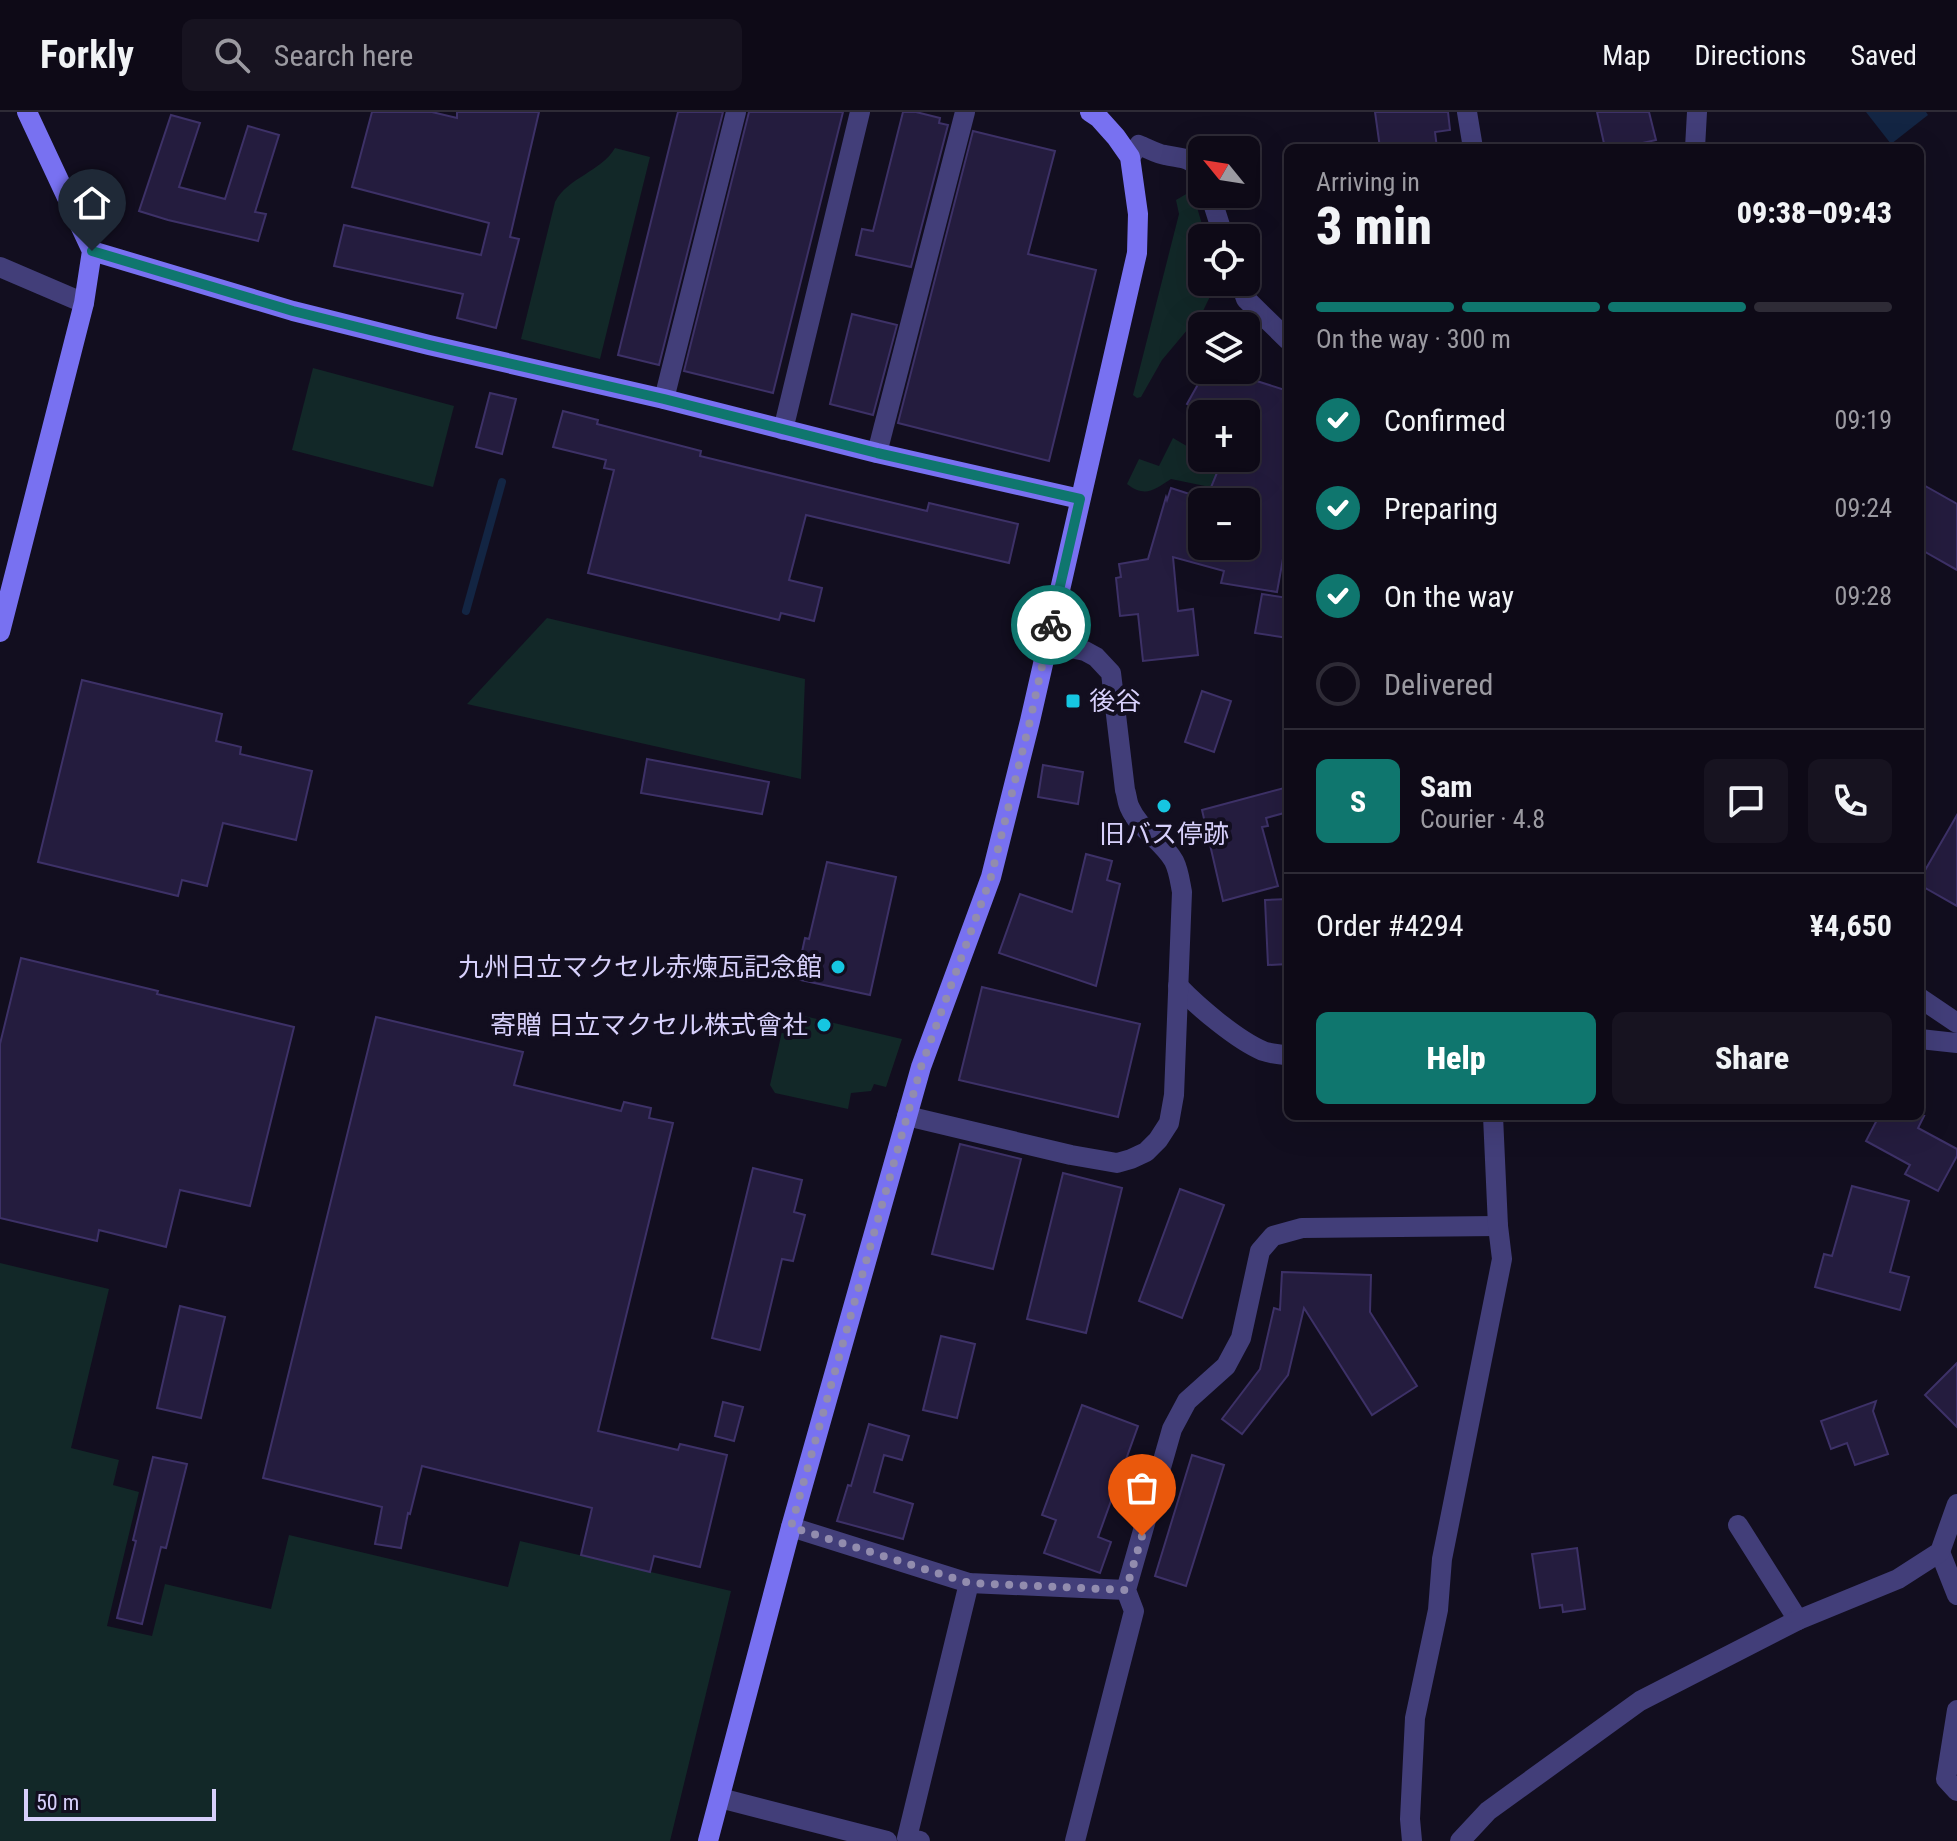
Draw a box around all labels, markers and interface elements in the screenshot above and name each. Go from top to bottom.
search box [182,19,742,91]
text: Forkly [40,33,134,77]
icon: search [210,33,254,77]
text: Search here [274,38,413,73]
text: Map [1602,39,1651,72]
text: Directions [1695,39,1806,72]
text: Saved [1850,39,1917,72]
north arrow [1188,136,1260,208]
map controls [1188,136,1260,560]
text: Arriving in [1316,167,1420,197]
pin [58,169,126,251]
icon: home [70,181,114,225]
text: 09:38–09:43 [1737,195,1892,230]
text: 3 min [1316,196,1432,257]
button: locate [1188,224,1260,296]
button: layers [1188,312,1260,384]
text: On the way · 300 m [1316,324,1511,354]
icon: check [1316,398,1360,442]
button: + [1188,400,1260,472]
text: Confirmed [1384,403,1506,438]
text: 09:19 [1835,405,1892,435]
icon: check [1316,486,1360,530]
button: − [1188,488,1260,560]
text: Preparing [1384,491,1498,526]
text: 09:24 [1835,493,1892,523]
icon: check [1316,574,1360,618]
text: On the way [1384,579,1514,614]
text: 09:28 [1835,581,1892,611]
courier [1011,585,1091,665]
icon: bike [1029,603,1073,647]
text: Delivered [1384,667,1493,702]
place label: 後谷 [1089,686,1141,716]
marker: 後谷 [1064,692,1082,710]
button: chat [1704,759,1788,843]
button: phone [1808,759,1892,843]
text: Sam [1420,769,1473,804]
text: S [1350,784,1366,819]
marker: 旧バス停跡 [1155,797,1173,815]
text: Courier · 4.8 [1420,804,1545,834]
place label: 旧バス停跡 [1099,819,1229,849]
text: Order #4294 [1316,908,1464,943]
text: ¥4,650 [1810,908,1892,943]
place label: 九州日立マクセル赤煉瓦記念館 [458,952,822,982]
marker: 九州日立マクセル赤煉瓦記念館 [829,958,847,976]
place label: 寄贈 日立マクセル株式會社 [490,1010,808,1040]
button: Help [1316,1012,1596,1104]
button: Share [1612,1012,1892,1104]
marker: 寄贈 日立マクセル株式會社 [815,1016,833,1034]
pin [1108,1454,1176,1536]
icon: bag [1120,1466,1164,1510]
scale bar [24,1785,216,1821]
text: 50 m [36,1790,79,1815]

